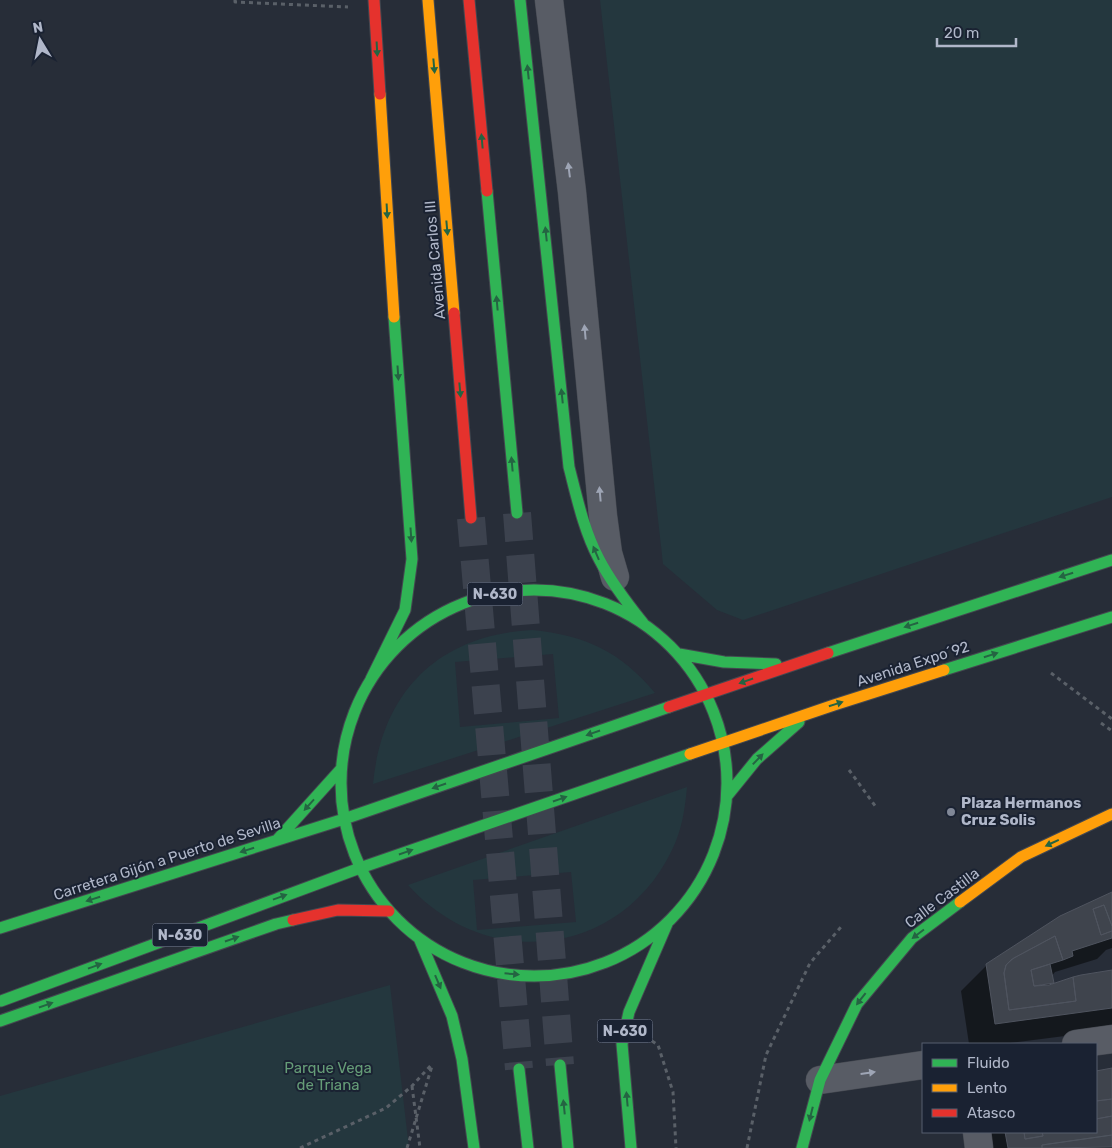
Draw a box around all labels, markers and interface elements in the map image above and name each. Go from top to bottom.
north arrow [15,15,65,65]
scale bar [937,15,1016,47]
text: N [31,18,44,37]
text: 20 m [944,24,979,42]
one-way arrow [373,41,381,57]
one-way arrow [430,58,438,74]
one-way arrow [524,64,532,80]
one-way arrow [478,133,486,149]
one-way arrow [565,162,573,178]
street label: Avenida Carlos III [421,200,449,320]
one-way arrow [383,203,391,219]
one-way arrow [443,220,451,236]
one-way arrow [542,226,550,242]
one-way arrow [493,294,501,310]
one-way arrow [581,324,589,340]
one-way arrow [395,365,403,381]
one-way arrow [457,382,465,398]
one-way arrow [558,387,566,403]
one-way arrow [508,456,516,472]
one-way arrow [596,485,604,501]
one-way arrow [407,527,415,543]
one-way arrow [592,546,600,560]
one-way arrow [1058,572,1073,579]
road number: N-630 [468,582,522,606]
one-way arrow [904,622,919,630]
street label: Avenida Expo´92 [855,637,972,691]
one-way arrow [984,651,999,659]
one-way arrow [739,677,754,685]
one-way arrow [829,700,844,708]
one-way arrow [585,730,600,737]
one-way arrow [752,753,764,765]
one-way arrow [431,782,446,790]
place label: Plaza Hermanos Cruz Solis [961,794,1081,829]
one-way arrow [553,795,568,803]
one-way arrow [303,798,315,810]
marker: Plaza Hermanos Cruz Solis [945,806,957,818]
street label: Carretera Gijón a Puerto de Sevilla [51,814,283,904]
one-way arrow [1045,839,1059,847]
one-way arrow [240,846,255,854]
one-way arrow [399,848,414,855]
street label: Calle Castilla [901,864,983,932]
one-way arrow [273,893,287,901]
one-way arrow [85,896,100,903]
road number: N-630 [152,924,208,946]
one-way arrow [912,928,925,939]
one-way arrow [225,935,240,943]
one-way arrow [88,962,103,970]
one-way arrow [504,970,520,978]
one-way arrow [434,975,442,990]
one-way arrow [856,992,866,1006]
one-way arrow [39,1001,54,1009]
road number: N-630 [598,1019,652,1042]
legend [922,1043,1097,1133]
text: Fluido [967,1054,1010,1072]
park label: Parque Vega de Triana [284,1059,372,1094]
one-way arrow [860,1069,876,1077]
text: Lento [967,1079,1007,1097]
one-way arrow [623,1091,631,1107]
one-way arrow [560,1098,568,1114]
text: Atasco [967,1104,1015,1122]
one-way arrow [807,1106,815,1121]

